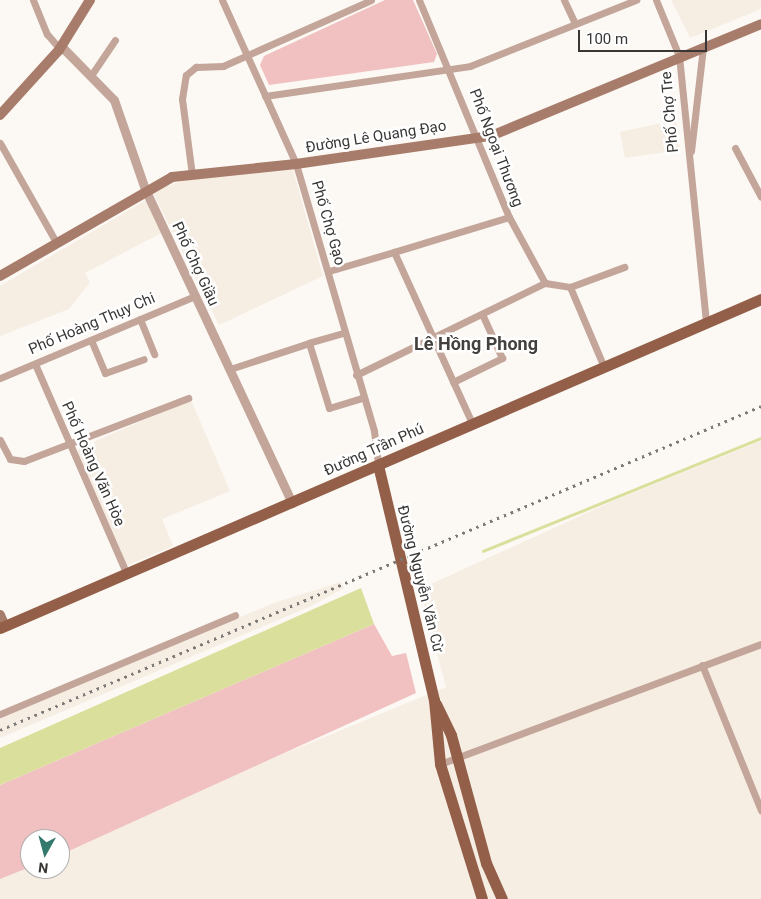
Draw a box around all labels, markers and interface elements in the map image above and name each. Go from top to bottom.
scale bar [581,20,710,52]
text: 100 m [586,30,628,48]
street label: Phố Chợ Tre [657,71,683,153]
street label: Phố Ngoại Thương [465,86,527,210]
street label: Đường Lê Quang Đạo [304,117,448,157]
street label: Phố Chợ Gạo [307,179,349,267]
street label: Phố Chợ Giầu [168,219,222,309]
street label: Phố Hoàng Thụy Chi [26,289,158,359]
district label: Lê Hồng Phong [414,333,538,355]
street label: Phố Hoàng Văn Hòe [57,399,129,529]
street label: Đường Trần Phú [321,420,427,480]
street label: Đường Nguyễn Văn Cừ [393,504,447,654]
north arrow [20,829,70,879]
text: N [37,859,49,876]

